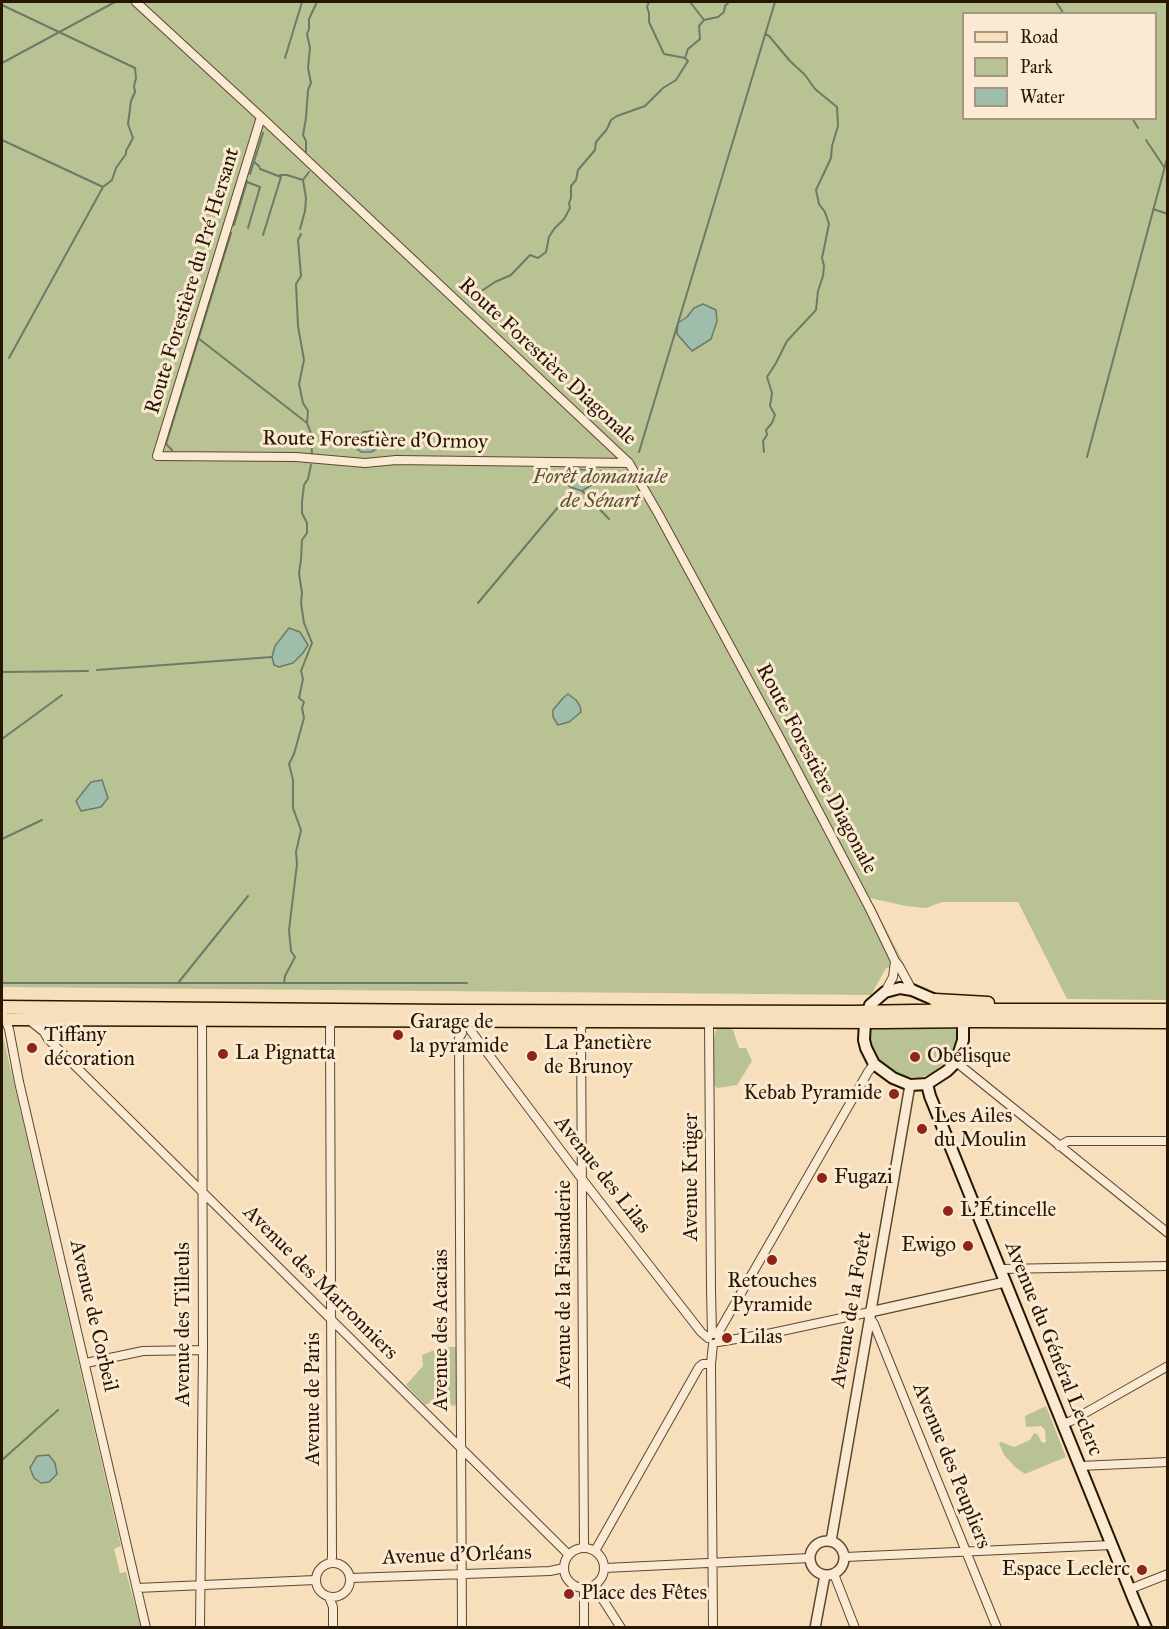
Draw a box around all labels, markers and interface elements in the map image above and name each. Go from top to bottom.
legend [962,12,1157,120]
text: Road [1020,26,1058,48]
text: Park [1020,56,1053,78]
text: Water [1020,86,1064,108]
street label: Route Forestière du Pré Hersant [140,145,246,417]
street label: Route Forestière Diagonale [453,273,641,451]
street label: Route Forestière d'Ormoy [262,426,488,456]
park label: Forêt domaniale de Sénart [533,465,667,515]
street label: Route Forestière Diagonale [750,660,882,878]
place label: Garage de la pyramide [410,1010,509,1060]
place label: Tiffany décoration [44,1023,135,1073]
marker: Garage de la pyramide [391,1028,405,1042]
place label: La Panetière de Brunoy [544,1031,652,1081]
marker: Tiffany décoration [25,1041,39,1055]
place label: La Pignatta [235,1041,335,1067]
place label: Obélisque [927,1044,1011,1070]
marker: La Pignatta [216,1047,230,1061]
marker: La Panetière de Brunoy [525,1049,539,1063]
marker: Obélisque [908,1050,922,1064]
place label: Kebab Pyramide [744,1081,882,1107]
marker: Kebab Pyramide [887,1087,901,1101]
place label: Les Ailes du Moulin [934,1104,1026,1154]
street label: Avenue des Lilas [548,1111,656,1239]
street label: Avenue Krüger [679,1113,705,1241]
marker: Les Ailes du Moulin [915,1122,929,1136]
place label: Fugazi [834,1165,893,1191]
marker: Fugazi [815,1171,829,1185]
street label: Avenue de la Faisanderie [552,1180,578,1388]
place label: L'Étincelle [960,1198,1056,1224]
street label: Avenue des Marronniers [237,1200,403,1366]
marker: L'Étincelle [941,1204,955,1218]
street label: Avenue de la Forêt [826,1230,878,1390]
place label: Ewigo [901,1233,956,1259]
street label: Avenue de Corbeil [63,1238,123,1394]
street label: Avenue du Général Leclerc [998,1238,1108,1460]
marker: Ewigo [961,1239,975,1253]
street label: Avenue des Tilleuls [171,1242,197,1406]
street label: Avenue des Acacias [429,1249,455,1411]
marker: Retouches Pyramide [765,1253,779,1267]
place label: Retouches Pyramide [727,1269,817,1319]
place label: Lilas [739,1325,782,1351]
marker: Lilas [720,1331,734,1345]
street label: Avenue de Paris [301,1332,327,1466]
street label: Avenue des Peupliers [906,1379,996,1553]
street label: Avenue d'Orléans [382,1541,532,1571]
place label: Espace Leclerc [1002,1557,1130,1583]
marker: Espace Leclerc [1135,1563,1149,1577]
place label: Place des Fêtes [581,1581,707,1607]
marker: Place des Fêtes [562,1587,576,1601]

